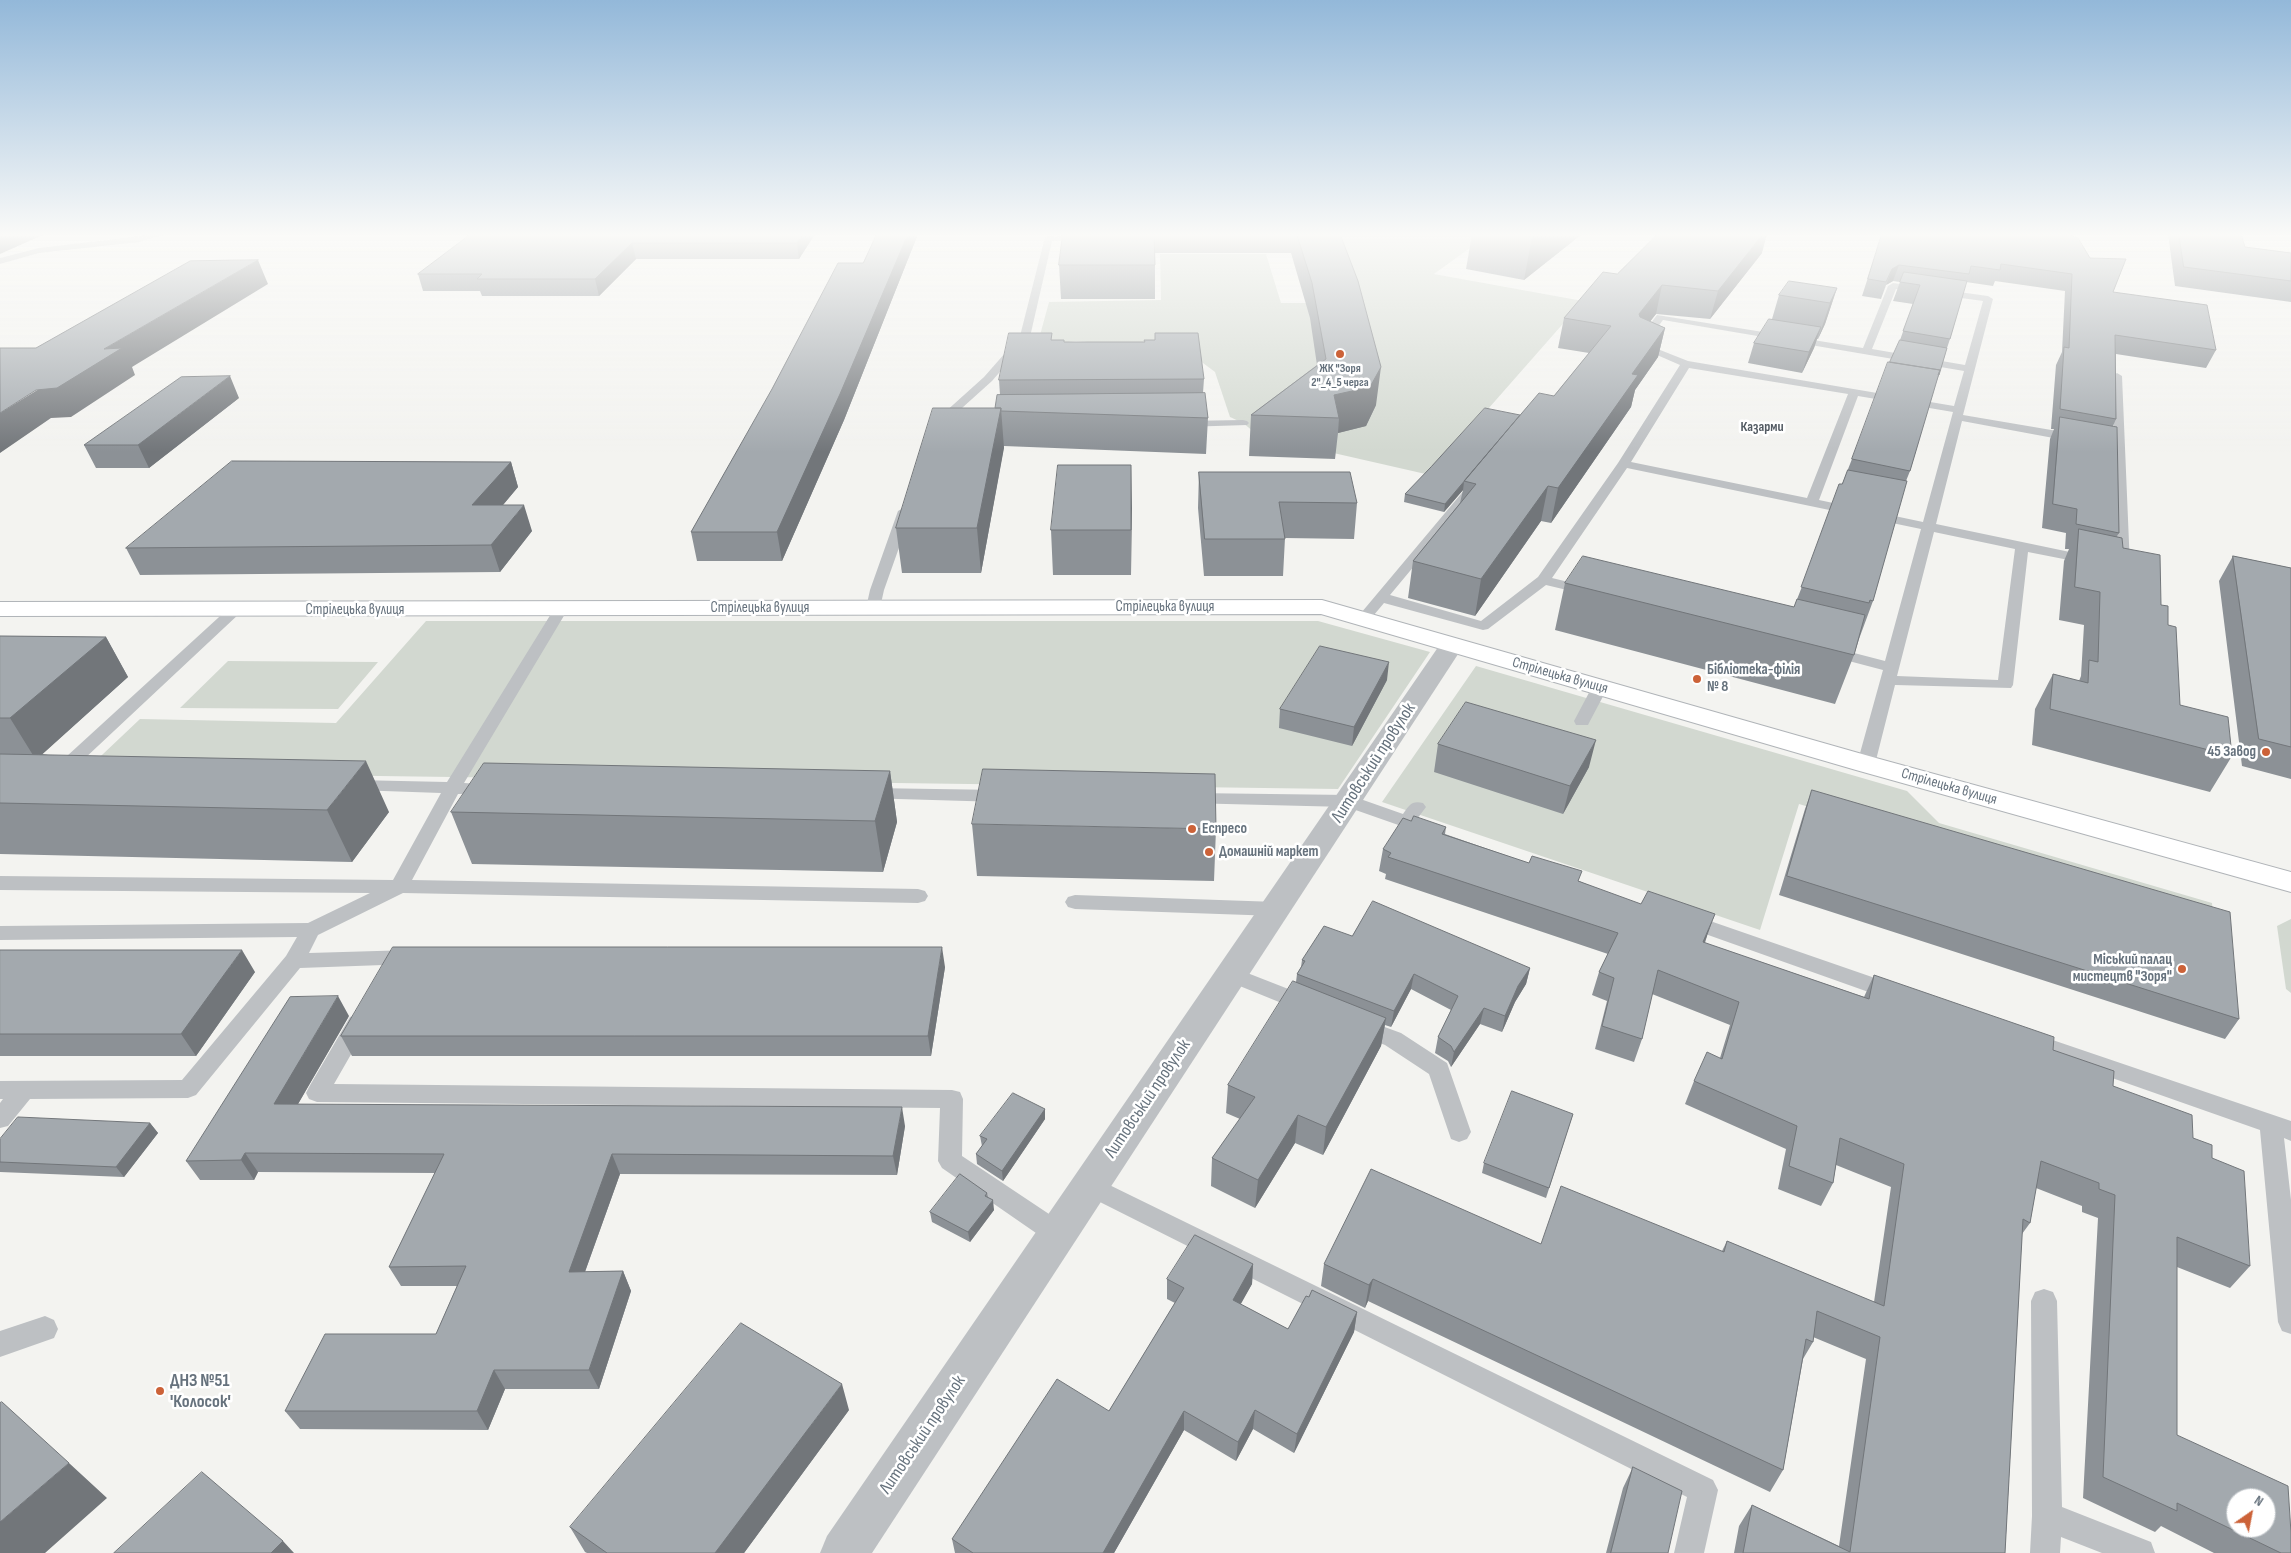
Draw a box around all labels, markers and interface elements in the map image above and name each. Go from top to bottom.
marker: ЖК "Зоря 2"_4_5 черга [1334,348,1346,360]
place label: ЖК "Зоря 2"_4_5 черга [1311,362,1369,390]
district label: Казарми [1740,419,1784,435]
street label: Стрілецька вулиця [1116,598,1214,616]
street label: Стрілецька вулиця [711,599,809,617]
street label: Стрілецька вулиця [306,601,404,619]
street label: Стрілецька вулиця [1510,654,1610,698]
place label: Бібліотека-філія № 8 [1707,661,1800,696]
marker: Бібліотека-філія № 8 [1691,673,1703,685]
street label: Литовський провулок [1327,699,1421,827]
place label: 45 Завод [2207,743,2256,761]
marker: 45 Завод [2260,746,2272,758]
street label: Стрілецька вулиця [1899,765,1999,809]
place label: Еспресо [1202,820,1247,838]
marker: Еспресо [1186,823,1198,835]
place label: Домашній маркет [1219,843,1318,861]
marker: Домашній маркет [1203,846,1215,858]
place label: Міський палац мистецтв "Зоря" [2073,951,2172,986]
marker: Міський палац мистецтв "Зоря" [2176,963,2188,975]
street label: Литовський провулок [1100,1036,1196,1162]
place label: ДНЗ №51 'Колосок' [170,1370,231,1412]
street label: Литовський провулок [875,1372,971,1498]
marker: ДНЗ №51 'Колосок' [154,1385,166,1397]
north arrow [2226,1488,2276,1538]
text: N [2251,1492,2267,1510]

